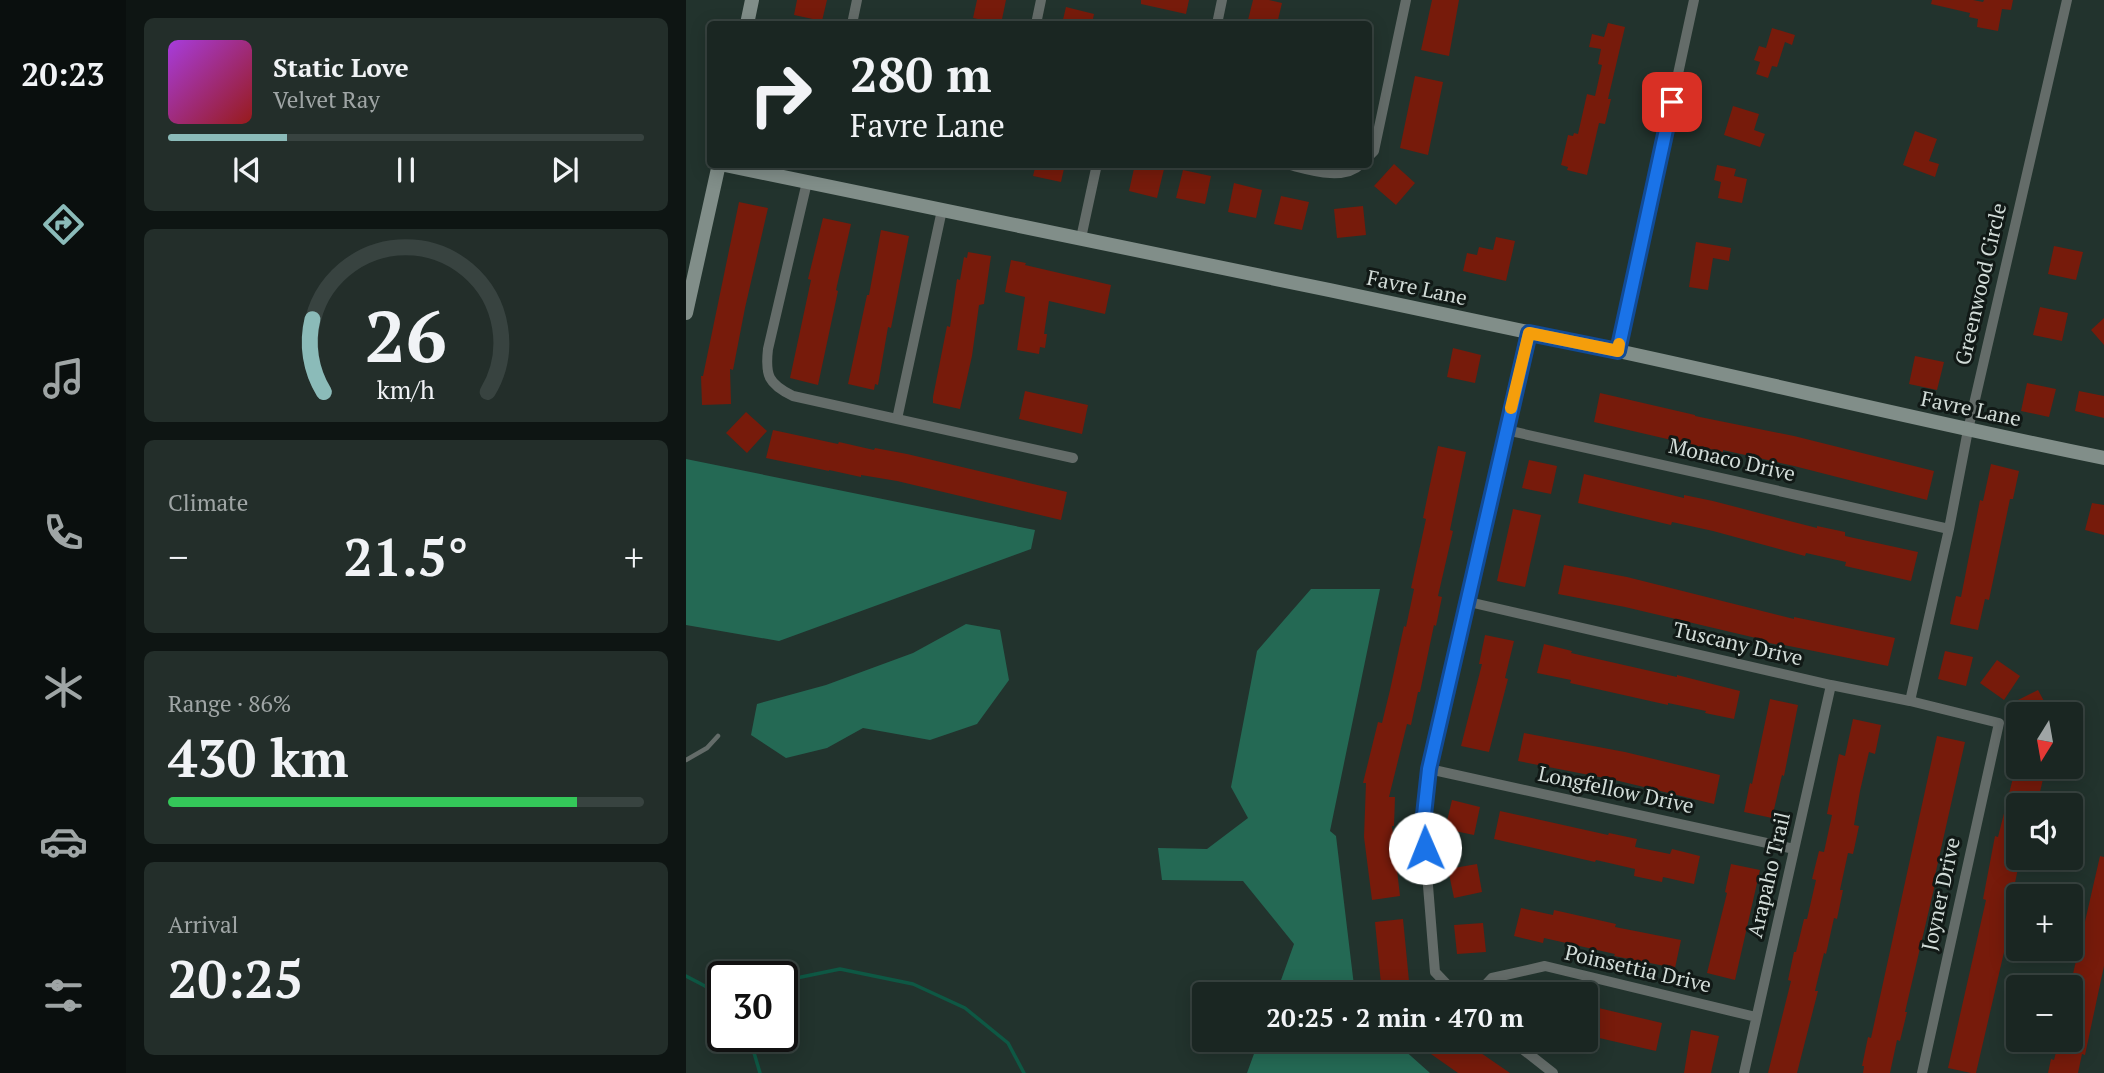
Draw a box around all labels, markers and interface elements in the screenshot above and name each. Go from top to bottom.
text: 280 m [850,41,992,106]
icon: right [735,49,826,140]
text: Static Love [273,50,409,84]
text: 20:23 [21,53,105,95]
pin [1642,72,1702,132]
icon: arrive [1653,83,1691,121]
text: Velvet Ray [273,84,380,115]
text: Favre Lane [850,104,1005,146]
icon: previous [228,151,266,189]
icon: pause [387,151,425,189]
icon: next [546,151,584,189]
icon: directions [39,200,88,249]
street label: Greenwood Circle [1948,200,2012,368]
street label: Favre Lane [1365,263,1470,311]
text: 26 [365,286,447,383]
icon: music [39,354,88,403]
text: km/h [377,372,435,405]
street label: Favre Lane [1919,384,2024,432]
street label: Monaco Drive [1666,431,1798,487]
text: Climate [168,487,248,518]
icon: phone [39,508,88,557]
text: 21.5° [343,522,469,591]
text: − [168,532,188,582]
text: + [624,532,644,582]
street label: Tuscany Drive [1671,615,1806,672]
icon: climate [39,663,88,712]
text: Range · 86% [168,688,291,719]
north arrow [2006,702,2082,779]
map controls [2006,702,2083,1052]
text: 430 km [168,723,349,792]
street label: Longfellow Drive [1536,759,1697,819]
button: sound [2006,793,2083,870]
street label: Arapaho Trail [1740,809,1796,940]
position arrow [1388,811,1462,885]
icon: car [39,817,88,866]
street label: Joyner Drive [1914,834,1966,953]
button: + [2006,884,2083,961]
text: Arrival [168,909,239,940]
street label: Poinsettia Drive [1562,938,1714,998]
text: 20:25 [168,944,303,1013]
speed limit sign: 30 [707,961,798,1052]
icon: filters [39,971,88,1020]
button: − [2006,975,2083,1052]
text: 20:25 · 2 min · 470 m [1266,1000,1524,1034]

